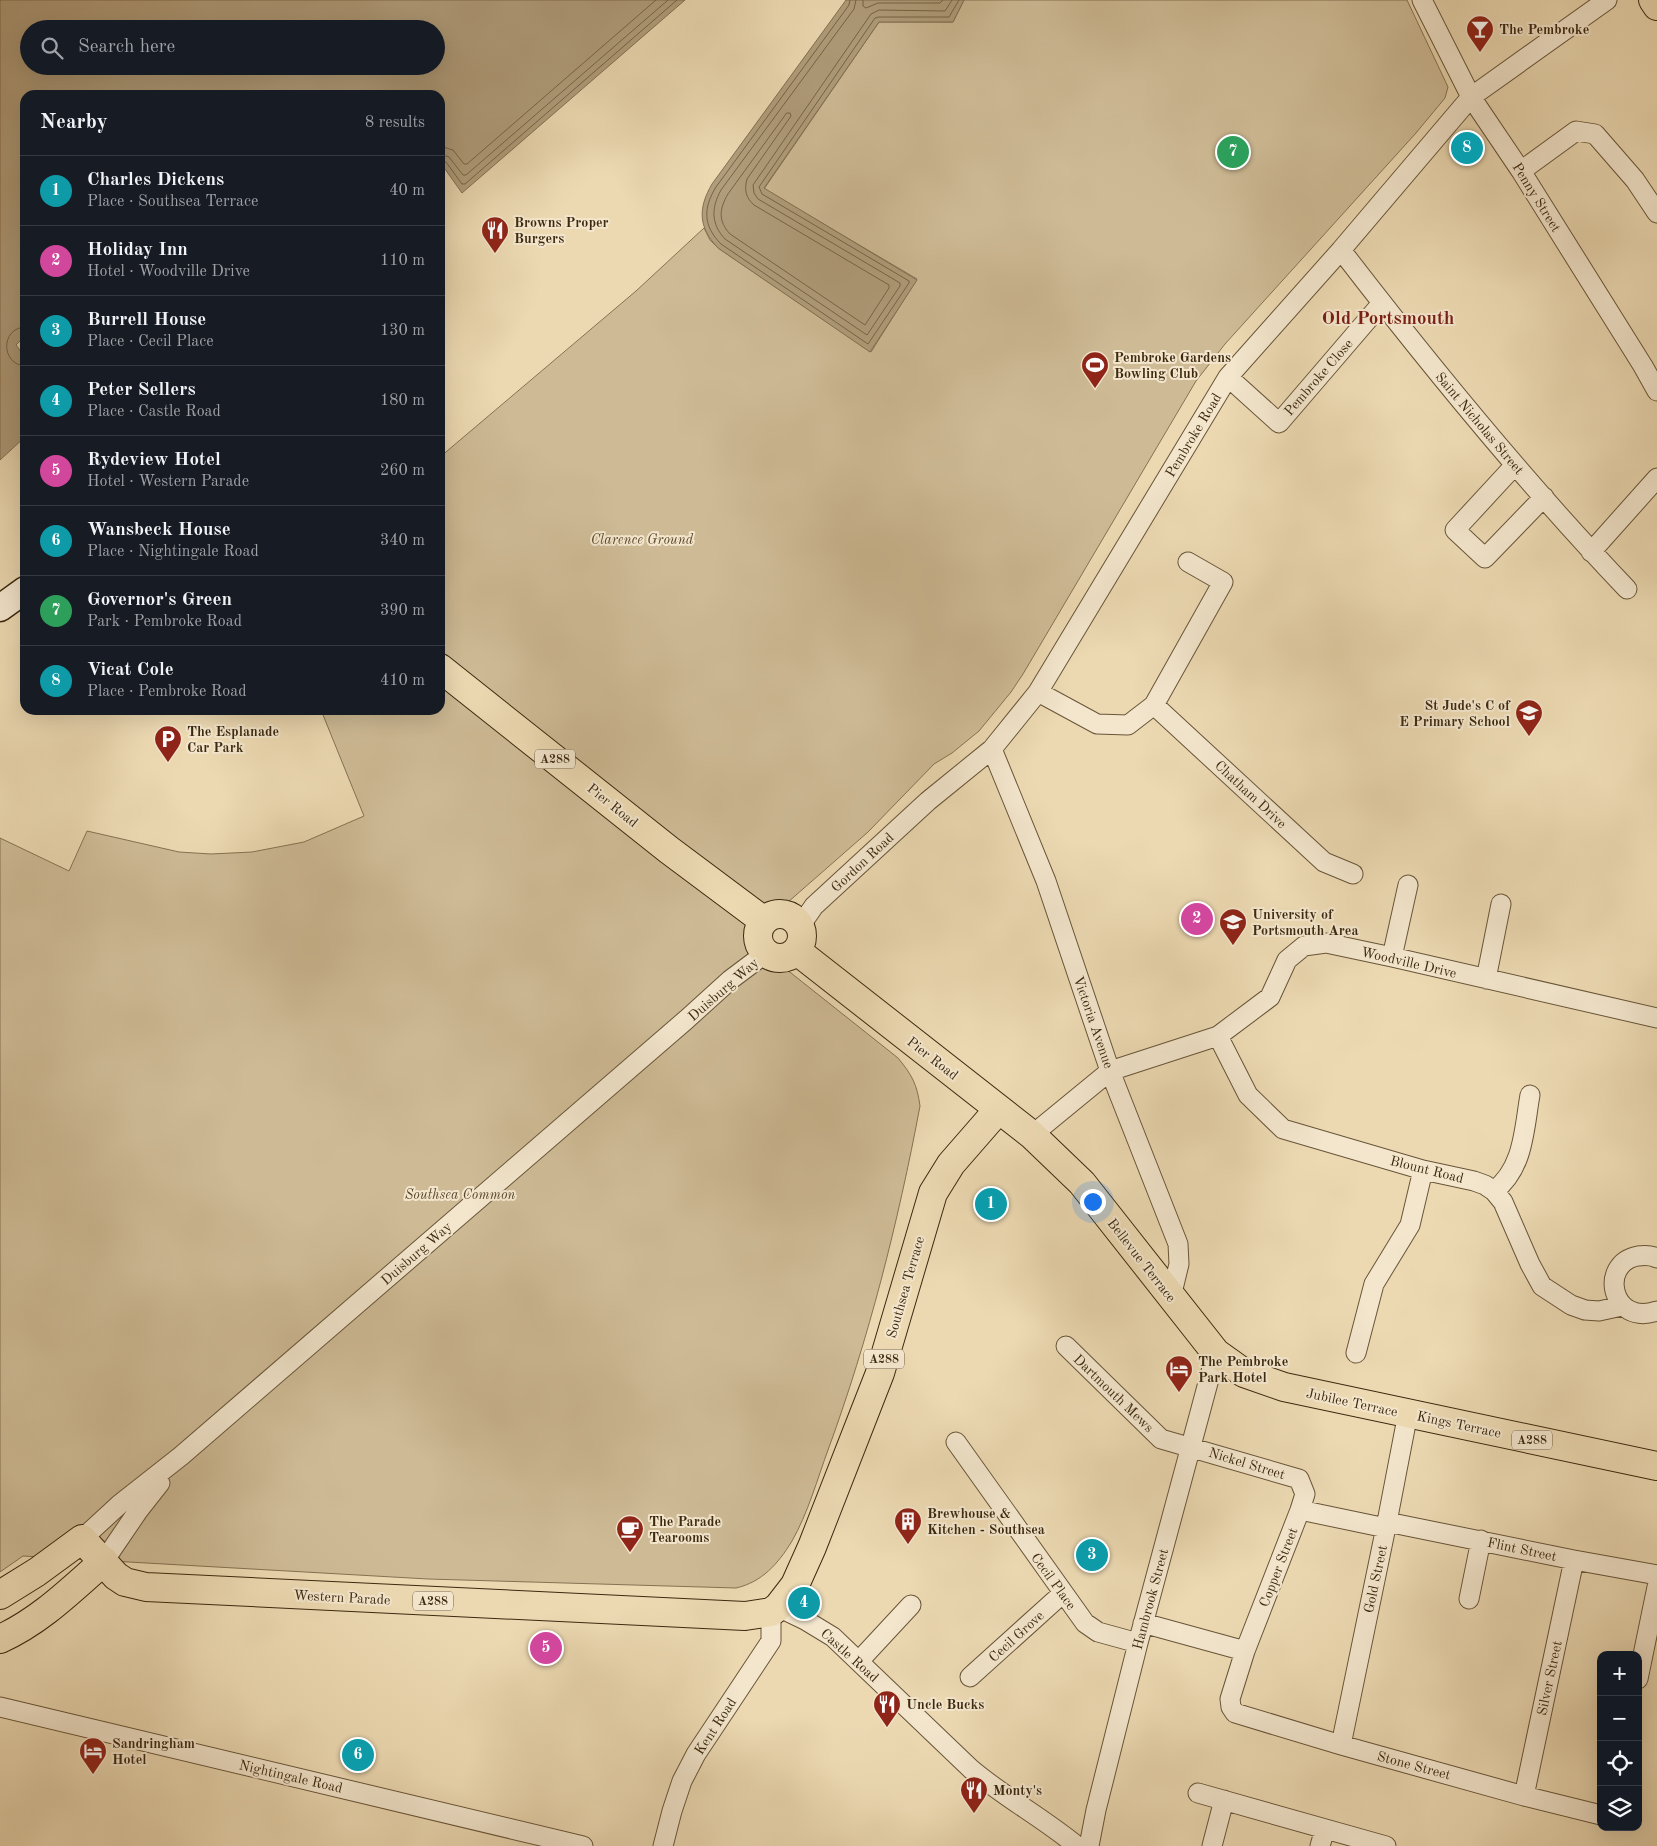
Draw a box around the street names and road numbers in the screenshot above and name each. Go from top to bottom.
street label: Penny Street [1509,160,1563,235]
street label: Pembroke Close [1282,337,1356,419]
street label: Saint Nicholas Street [1432,370,1526,478]
street label: Pembroke Road [1163,391,1224,480]
road number: A288 [535,750,575,769]
street label: Chatham Drive [1212,758,1289,831]
street label: Pier Road [584,781,640,830]
street label: Gordon Road [829,830,897,895]
street label: Woodville Drive [1360,945,1458,981]
street label: Duisburg Way [686,955,762,1024]
street label: Victoria Avenue [1071,974,1115,1070]
street label: Pier Road [904,1035,961,1083]
street label: Blount Road [1388,1154,1465,1186]
street label: Bellevue Terrace [1104,1216,1178,1305]
street label: Duisburg Way [379,1219,455,1288]
street label: Southsea Terrace [885,1235,927,1340]
road number: A288 [864,1350,904,1368]
street label: Dartmouth Mews [1070,1352,1156,1435]
street label: Jubilee Terrace [1305,1386,1399,1419]
street label: Kings Terrace [1415,1409,1502,1441]
road number: A288 [1512,1430,1552,1450]
street label: Nickel Street [1207,1446,1287,1482]
street label: Copper Street [1257,1526,1301,1609]
street label: Flint Street [1486,1536,1558,1564]
street label: Gold Street [1362,1544,1390,1614]
street label: Hambrook Street [1131,1547,1171,1651]
street label: Cecil Place [1028,1551,1078,1612]
street label: Western Parade [293,1588,391,1608]
road number: A288 [413,1592,453,1610]
street label: Cecil Grove [986,1609,1047,1665]
street label: Castle Road [818,1626,881,1685]
street label: Silver Street [1535,1639,1565,1717]
street label: Kent Road [692,1696,739,1757]
street label: Stone Street [1375,1749,1452,1783]
street label: Nightingale Road [238,1758,344,1796]

